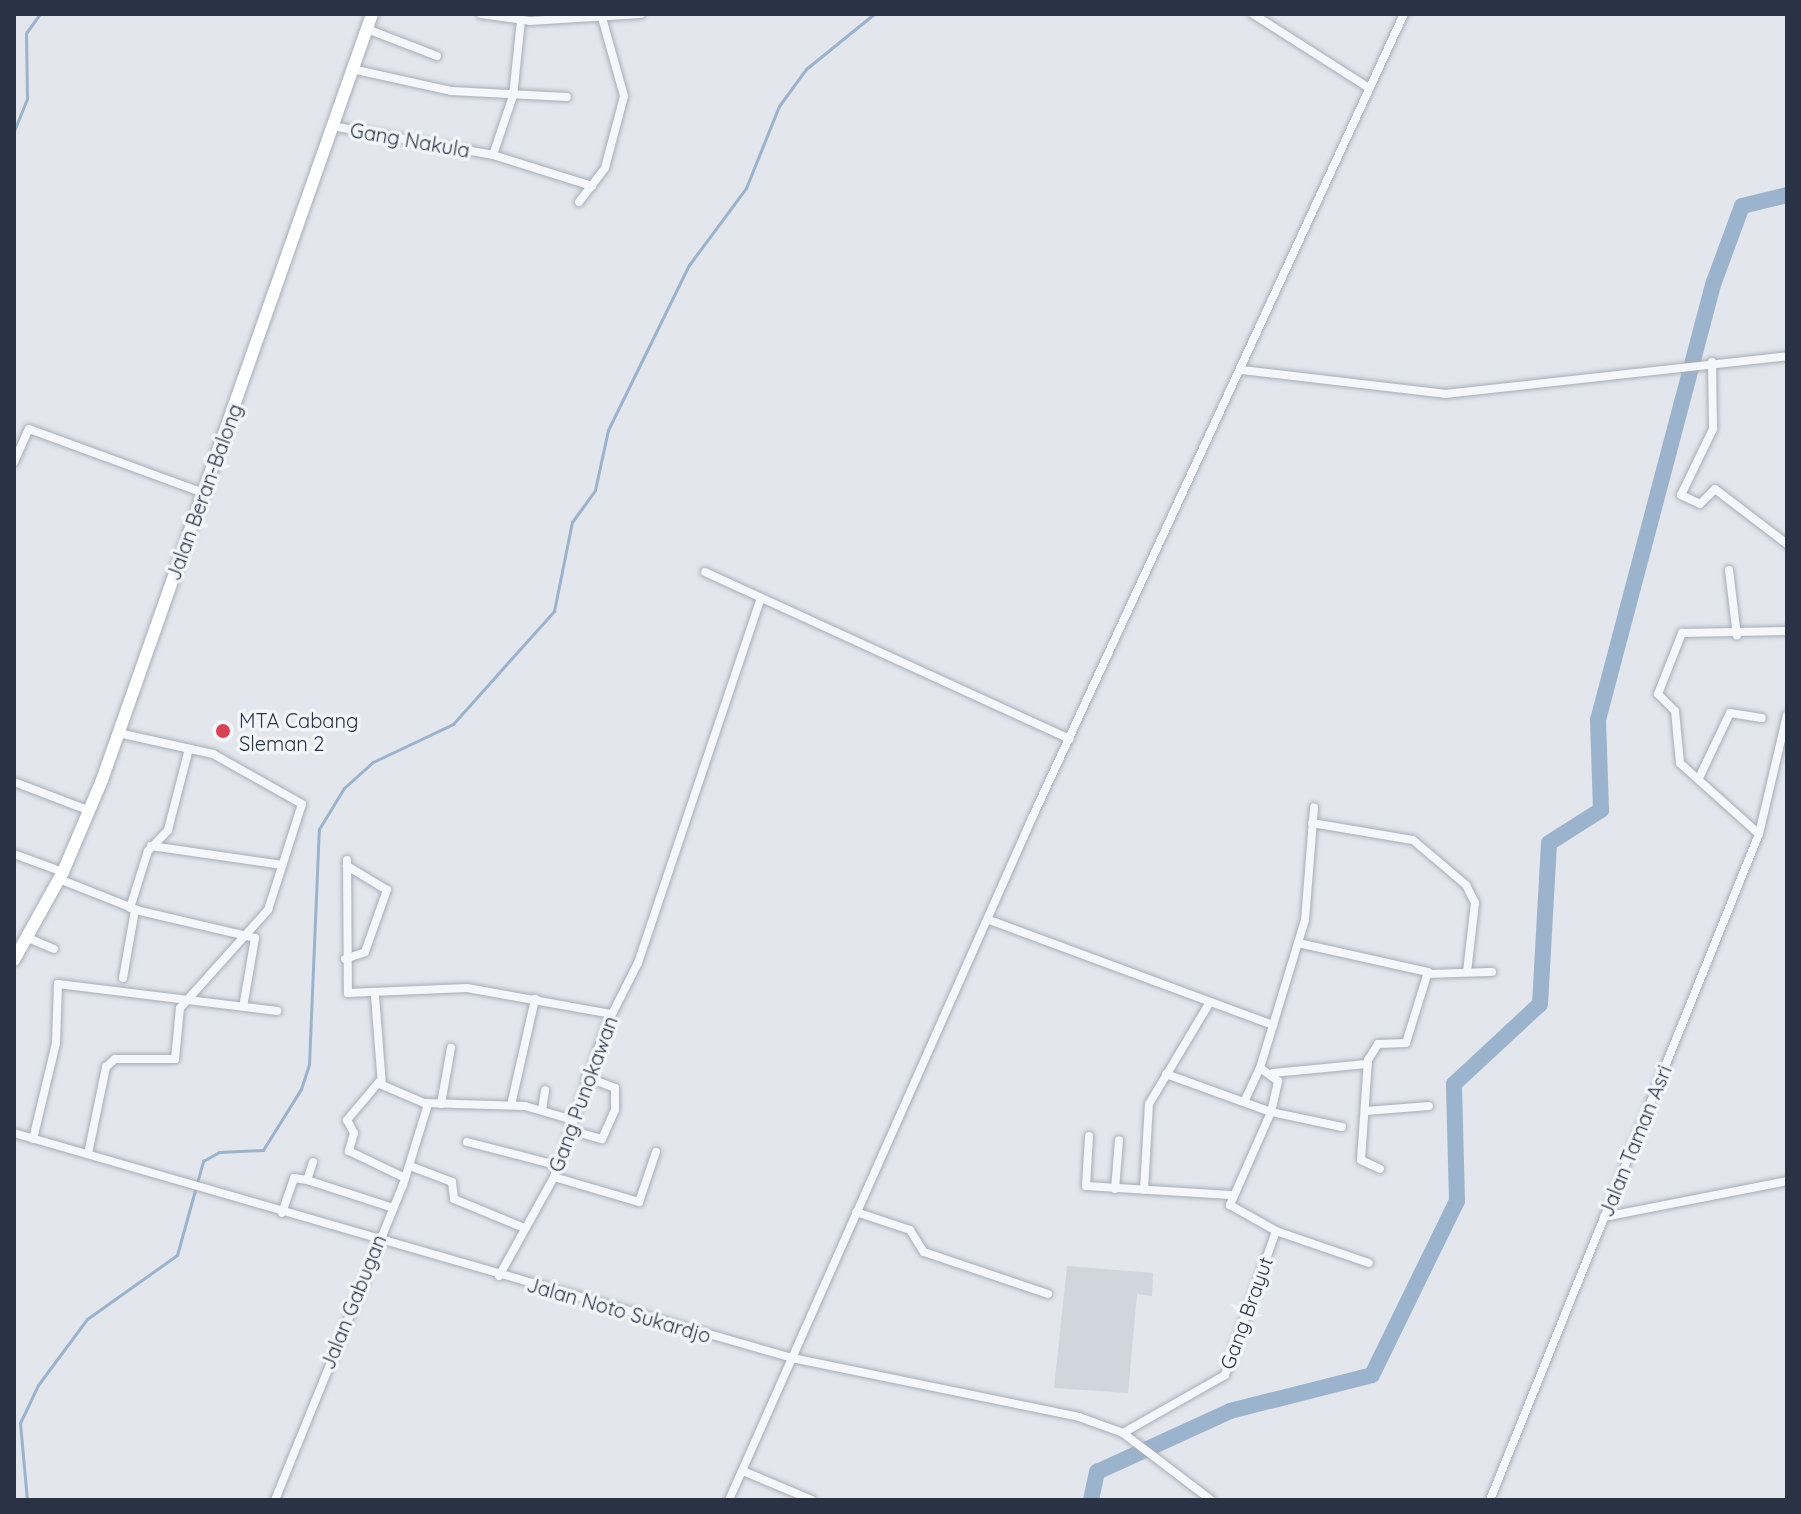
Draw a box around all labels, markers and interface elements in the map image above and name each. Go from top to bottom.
street label: Gang Nakula [348,118,472,162]
street label: Jalan Beran-Balong [161,400,247,584]
place label: MTA Cabang Sleman 2 [239,708,358,755]
marker: MTA Cabang Sleman 2 [214,722,232,740]
street label: Gang Punokawan [544,1013,622,1175]
street label: Jalan Taman Asri [1594,1062,1676,1220]
street label: Jalan Gabugan [315,1231,391,1373]
street label: Gang Brayut [1215,1253,1277,1373]
street label: Jalan Noto Sukardjo [524,1272,714,1348]

